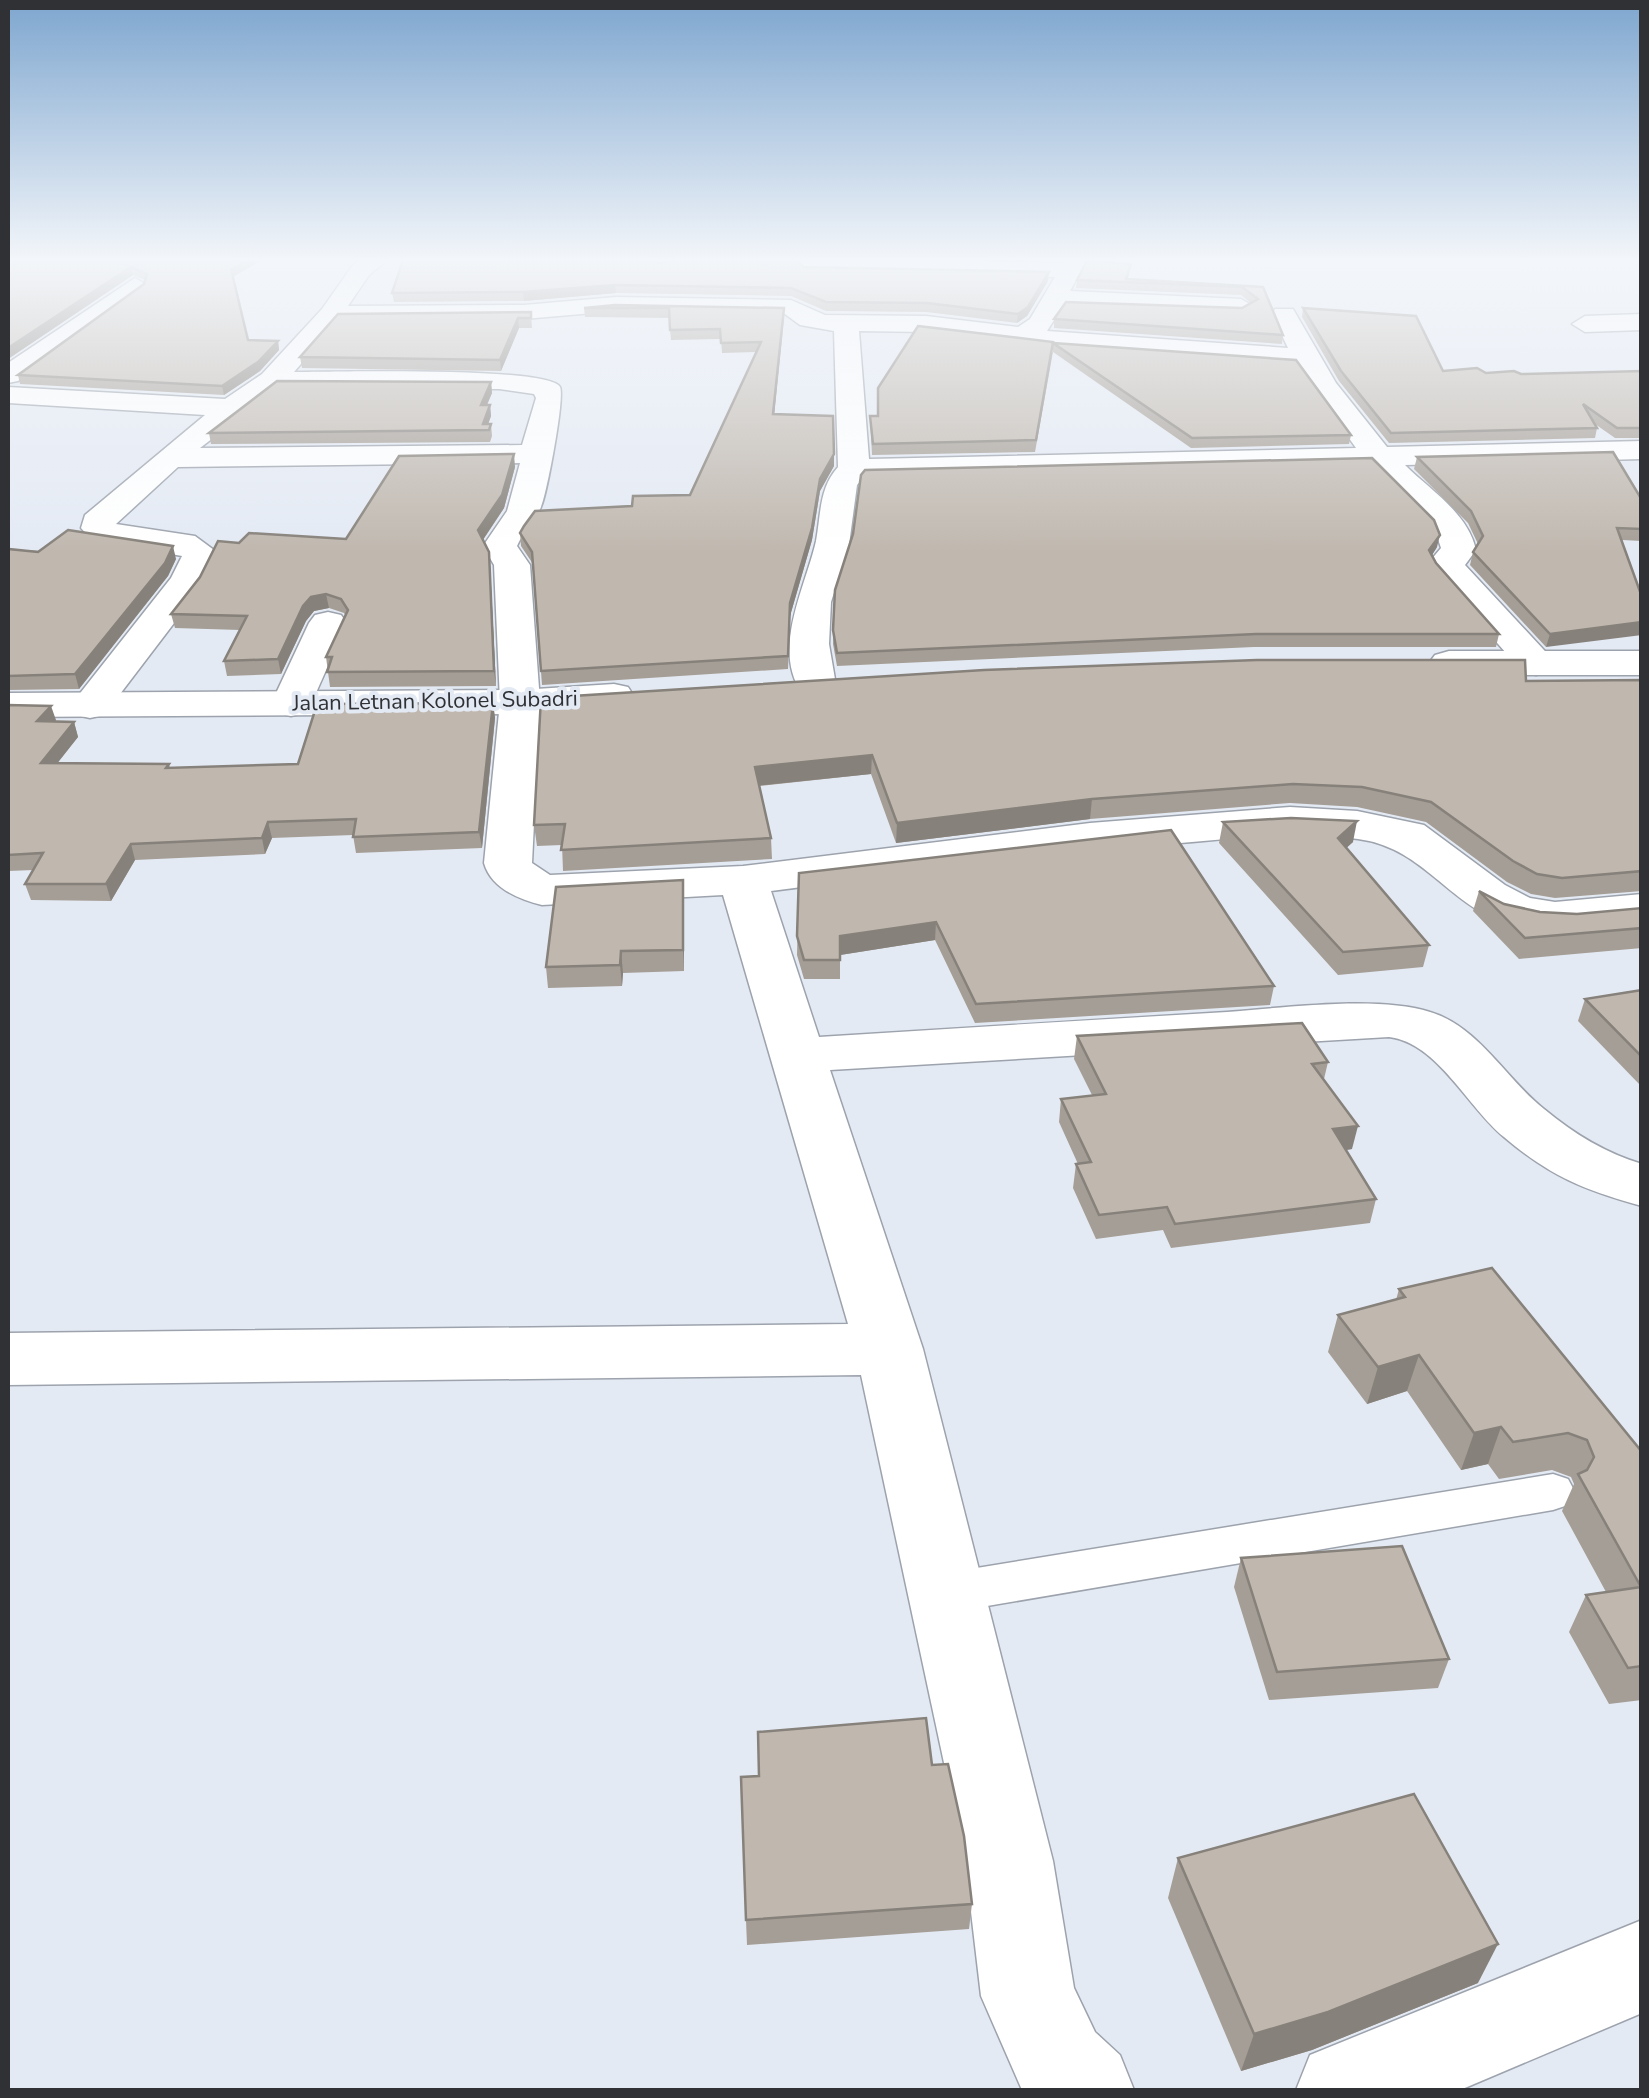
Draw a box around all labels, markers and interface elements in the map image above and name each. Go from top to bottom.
street label: Jalan Letnan Kolonel Subadri [291,684,578,719]

